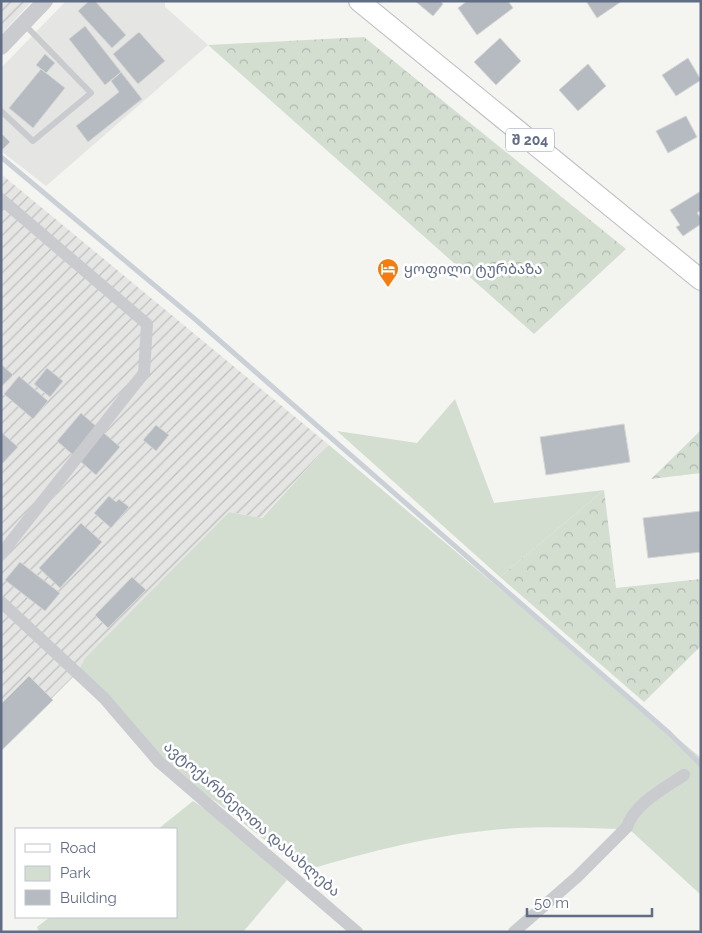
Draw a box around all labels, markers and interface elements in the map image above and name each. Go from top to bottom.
road number: შ 204 [506,128,554,152]
hotel icon: ყოფილი ტურბაზა [376,257,400,288]
place label: ყოფილი ტურბაზა [404,260,542,278]
street label: ავტოქარხნელთა დასახლება [160,737,344,901]
legend [15,828,178,918]
text: Road [60,839,96,857]
text: Park [60,864,91,882]
scale bar [527,886,652,918]
text: Building [60,889,117,907]
text: 50 m [534,894,569,912]

